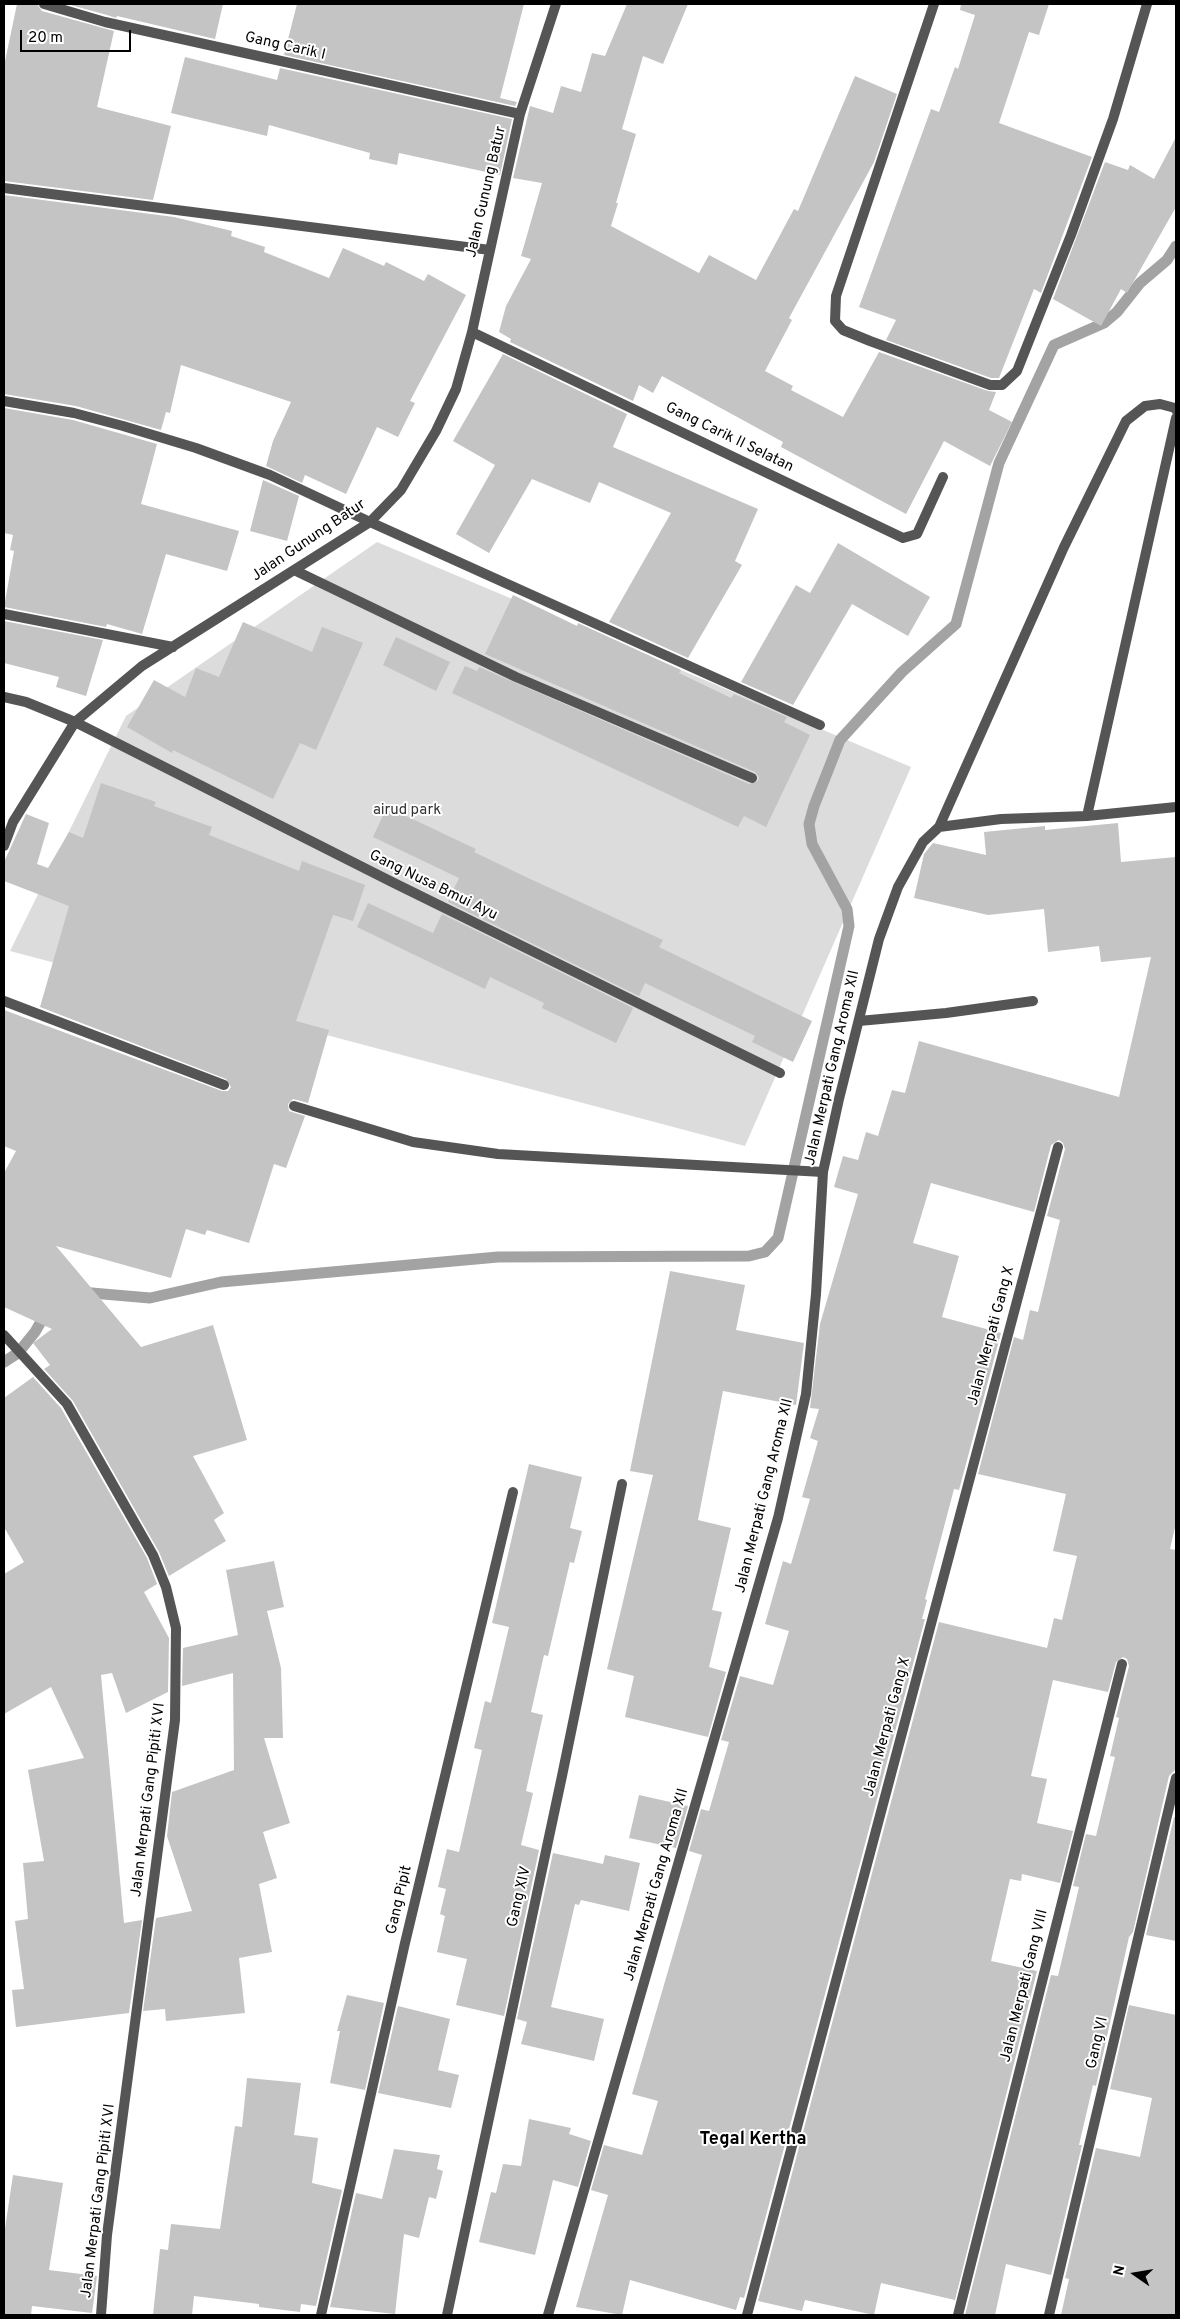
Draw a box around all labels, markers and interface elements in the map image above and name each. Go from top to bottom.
scale bar [22,20,134,52]
text: 20 m [28,29,63,48]
street label: Gang Carik I [243,29,327,65]
street label: Jalan Gunung Batur [463,125,511,259]
street label: Gang Carik II Selatan [662,399,796,477]
street label: Jalan Gunung Batur [248,496,370,586]
park label: airud park [373,802,441,820]
street label: Gang Nusa Bmui Ayu [366,847,500,925]
street label: Jalan Merpati Gang Aroma XII [802,969,864,1167]
street label: Jalan Merpati Gang X [965,1264,1019,1408]
street label: Jalan Merpati Gang Aroma XII [732,1397,798,1595]
street label: Jalan Merpati Gang X [861,1655,915,1799]
street label: Jalan Merpati Gang Pipiti XVI [128,1702,170,1898]
street label: Jalan Merpati Gang Aroma XII [621,1787,693,1983]
street label: Gang Pipit [383,1864,417,1936]
street label: Gang XIV [504,1865,536,1929]
street label: Jalan Merpati Gang VIII [997,1908,1053,2064]
street label: Gang VI [1083,2015,1113,2071]
street label: Jalan Merpati Gang Pipiti XVI [78,2103,120,2299]
district label: Tegal Kertha [700,2129,806,2151]
north arrow [1110,2249,1160,2299]
text: N [1110,2264,1129,2277]

